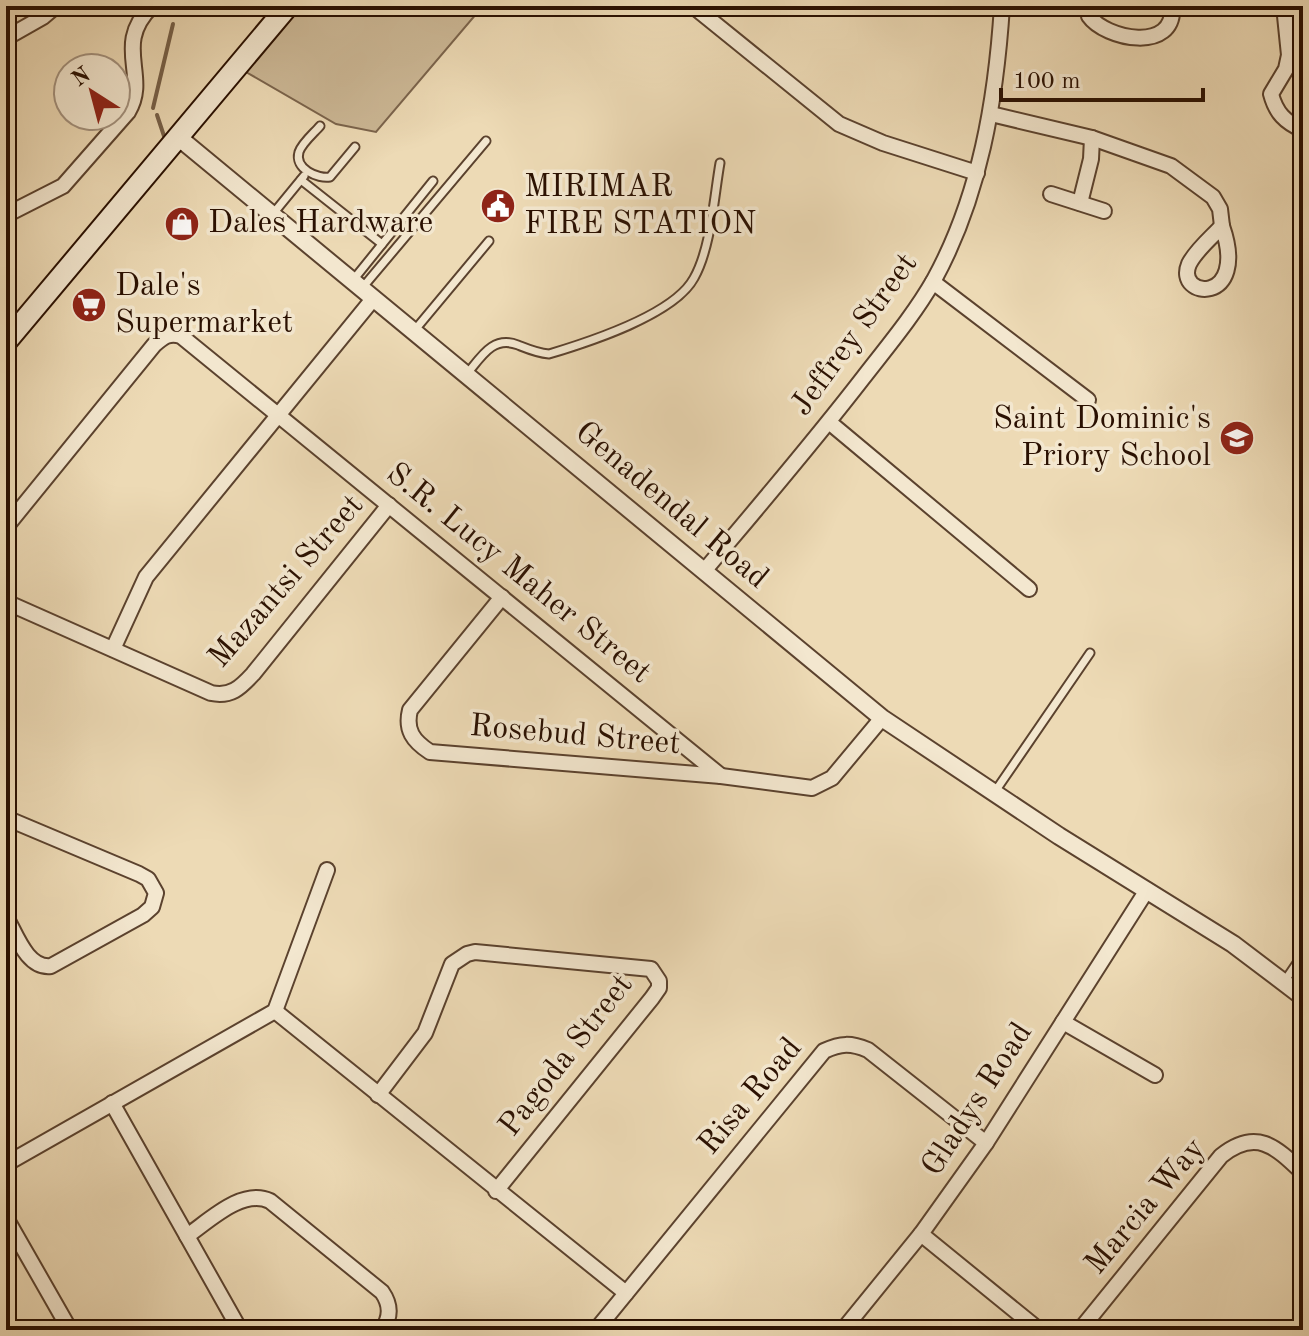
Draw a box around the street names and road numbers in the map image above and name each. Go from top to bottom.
street label: Jeffrey Street [786,248,924,422]
street label: Genadendal Road [568,416,774,596]
street label: S.R. Lucy Maher Street [380,458,656,690]
street label: Mazantsi Street [204,490,370,674]
street label: Rosebud Street [468,711,682,761]
street label: Pagoda Street [494,969,640,1143]
street label: Gladys Road [917,1018,1039,1182]
street label: Risa Road [693,1033,809,1161]
street label: Marcia Way [1080,1133,1212,1281]

